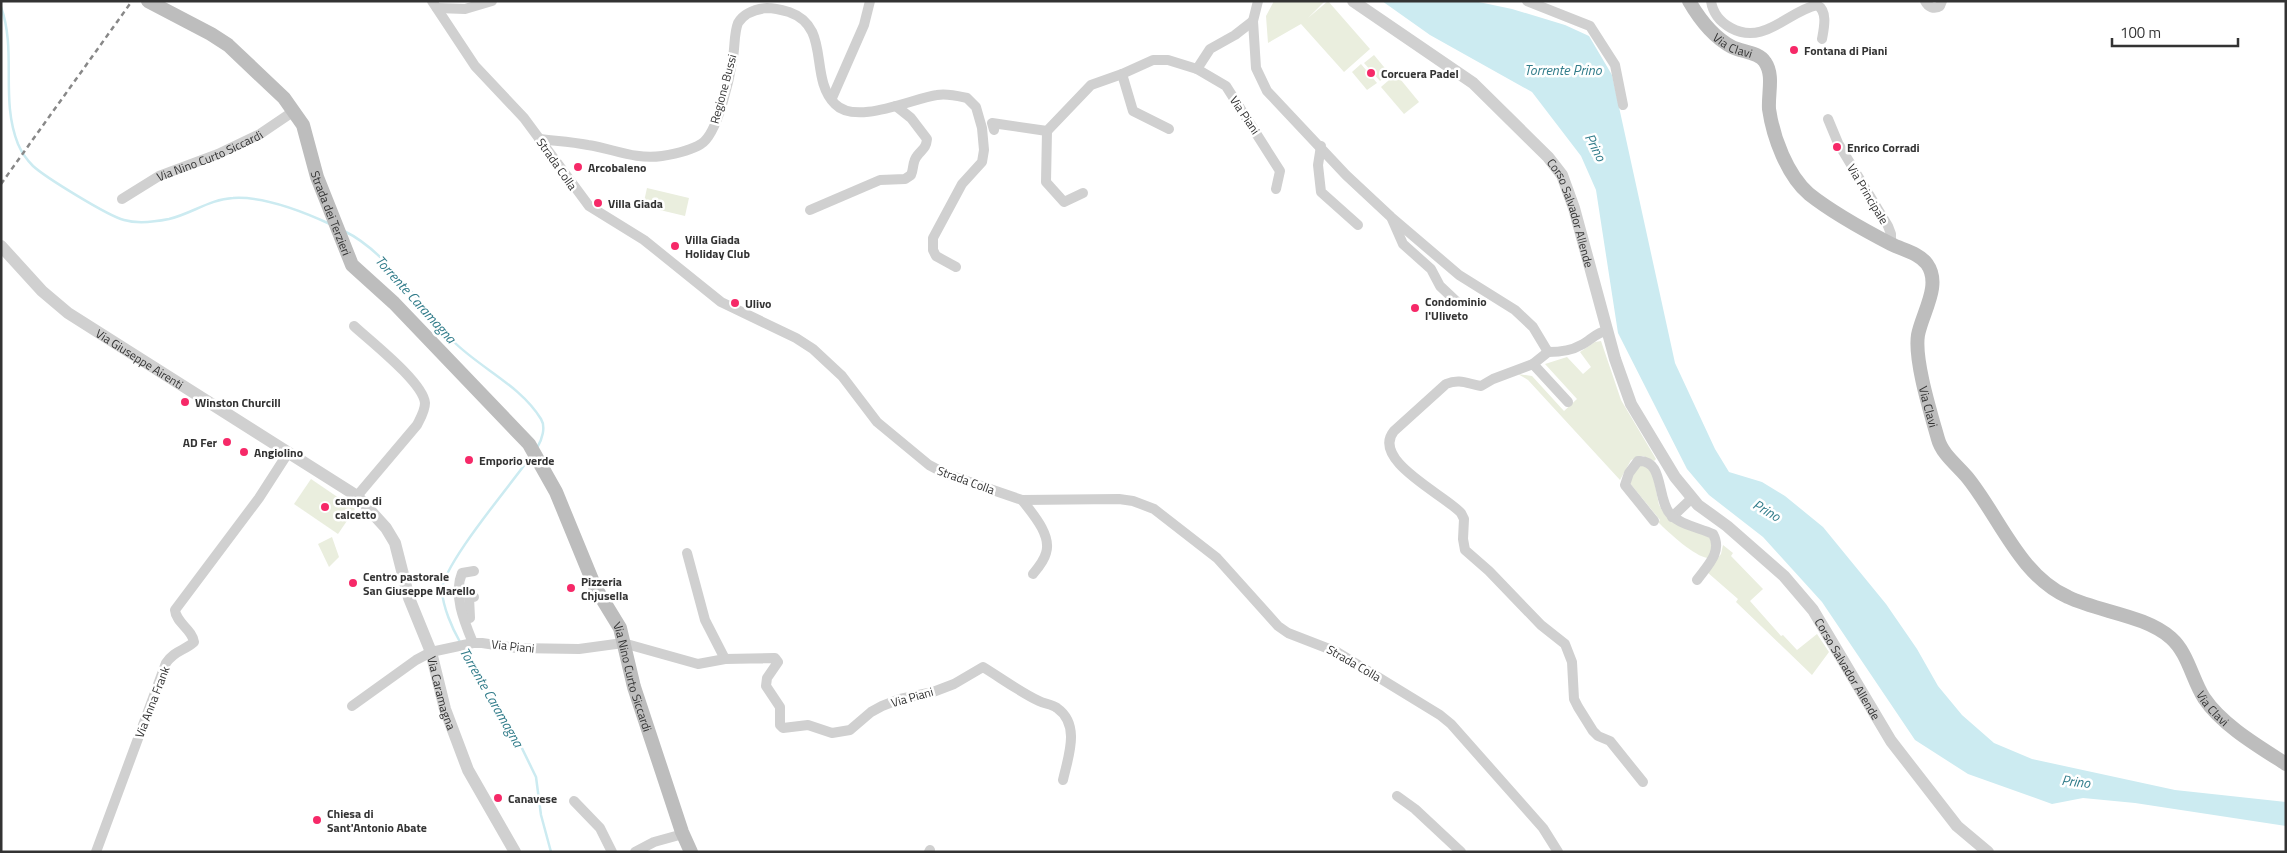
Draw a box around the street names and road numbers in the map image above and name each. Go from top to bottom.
street label: Via Clavi [1709,28,1755,62]
street label: Regione Bussi [705,52,741,126]
street label: Via Piani [1225,92,1265,138]
street label: Via Nino Curto Siccardi [154,125,267,186]
street label: Strada Colla [532,134,582,194]
street label: Corso Salvador Allende [1543,154,1599,270]
street label: Via Principale [1842,160,1894,228]
street label: Strada dei Terzieri [306,168,357,258]
street label: Via Giuseppe Airenti [92,323,188,394]
street label: Via Clavi [1914,384,1944,429]
street label: Strada Colla [935,461,997,499]
street label: Corso Salvador Allende [1810,614,1886,723]
street label: Via Nino Curto Siccardi [609,618,658,734]
street label: Via Piani [491,634,535,658]
street label: Strada Colla [1323,640,1385,686]
street label: Via Caramagna [423,654,461,732]
street label: Via Anna Frank [130,663,174,741]
street label: Via Piani [889,682,935,712]
street label: Via Clavi [2192,687,2234,730]

